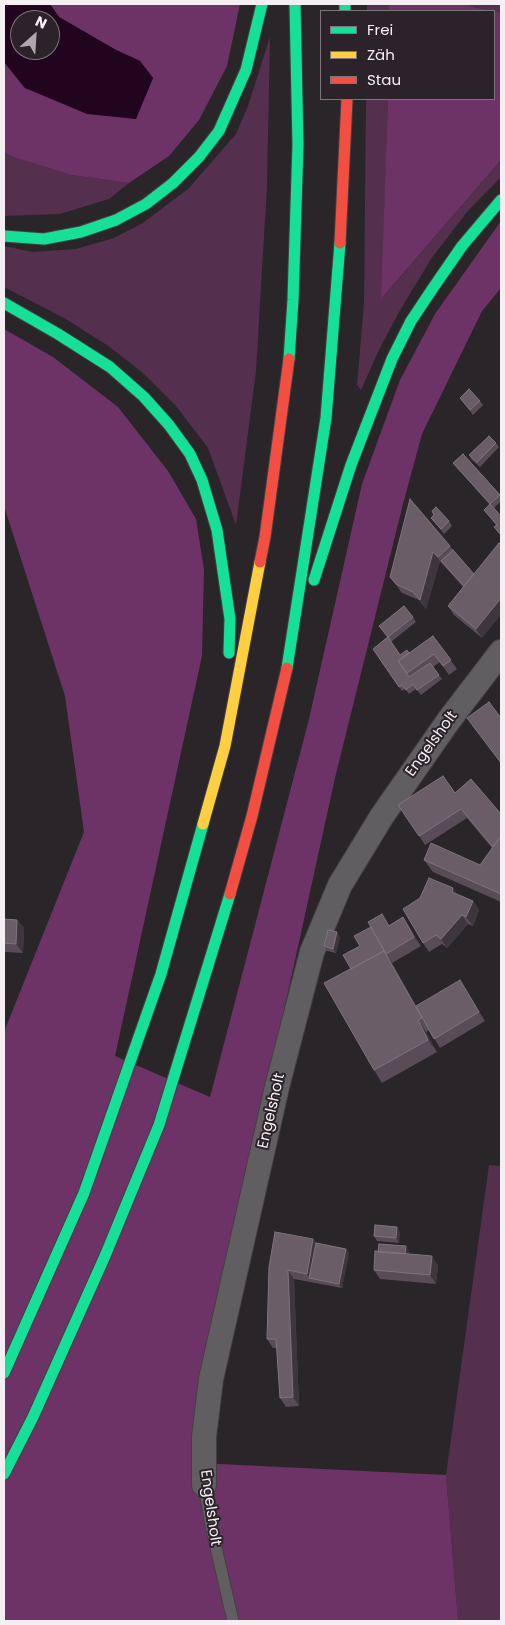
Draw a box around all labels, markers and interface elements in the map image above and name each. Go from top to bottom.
north arrow [10,10,60,60]
legend [320,10,495,100]
text: N [32,11,50,34]
text: Frei [367,19,393,40]
text: Zäh [367,44,395,65]
text: Stau [367,69,401,90]
street label: Engelsholt [402,708,462,780]
street label: Engelsholt [255,1072,289,1150]
street label: Engelsholt [196,1469,224,1547]

